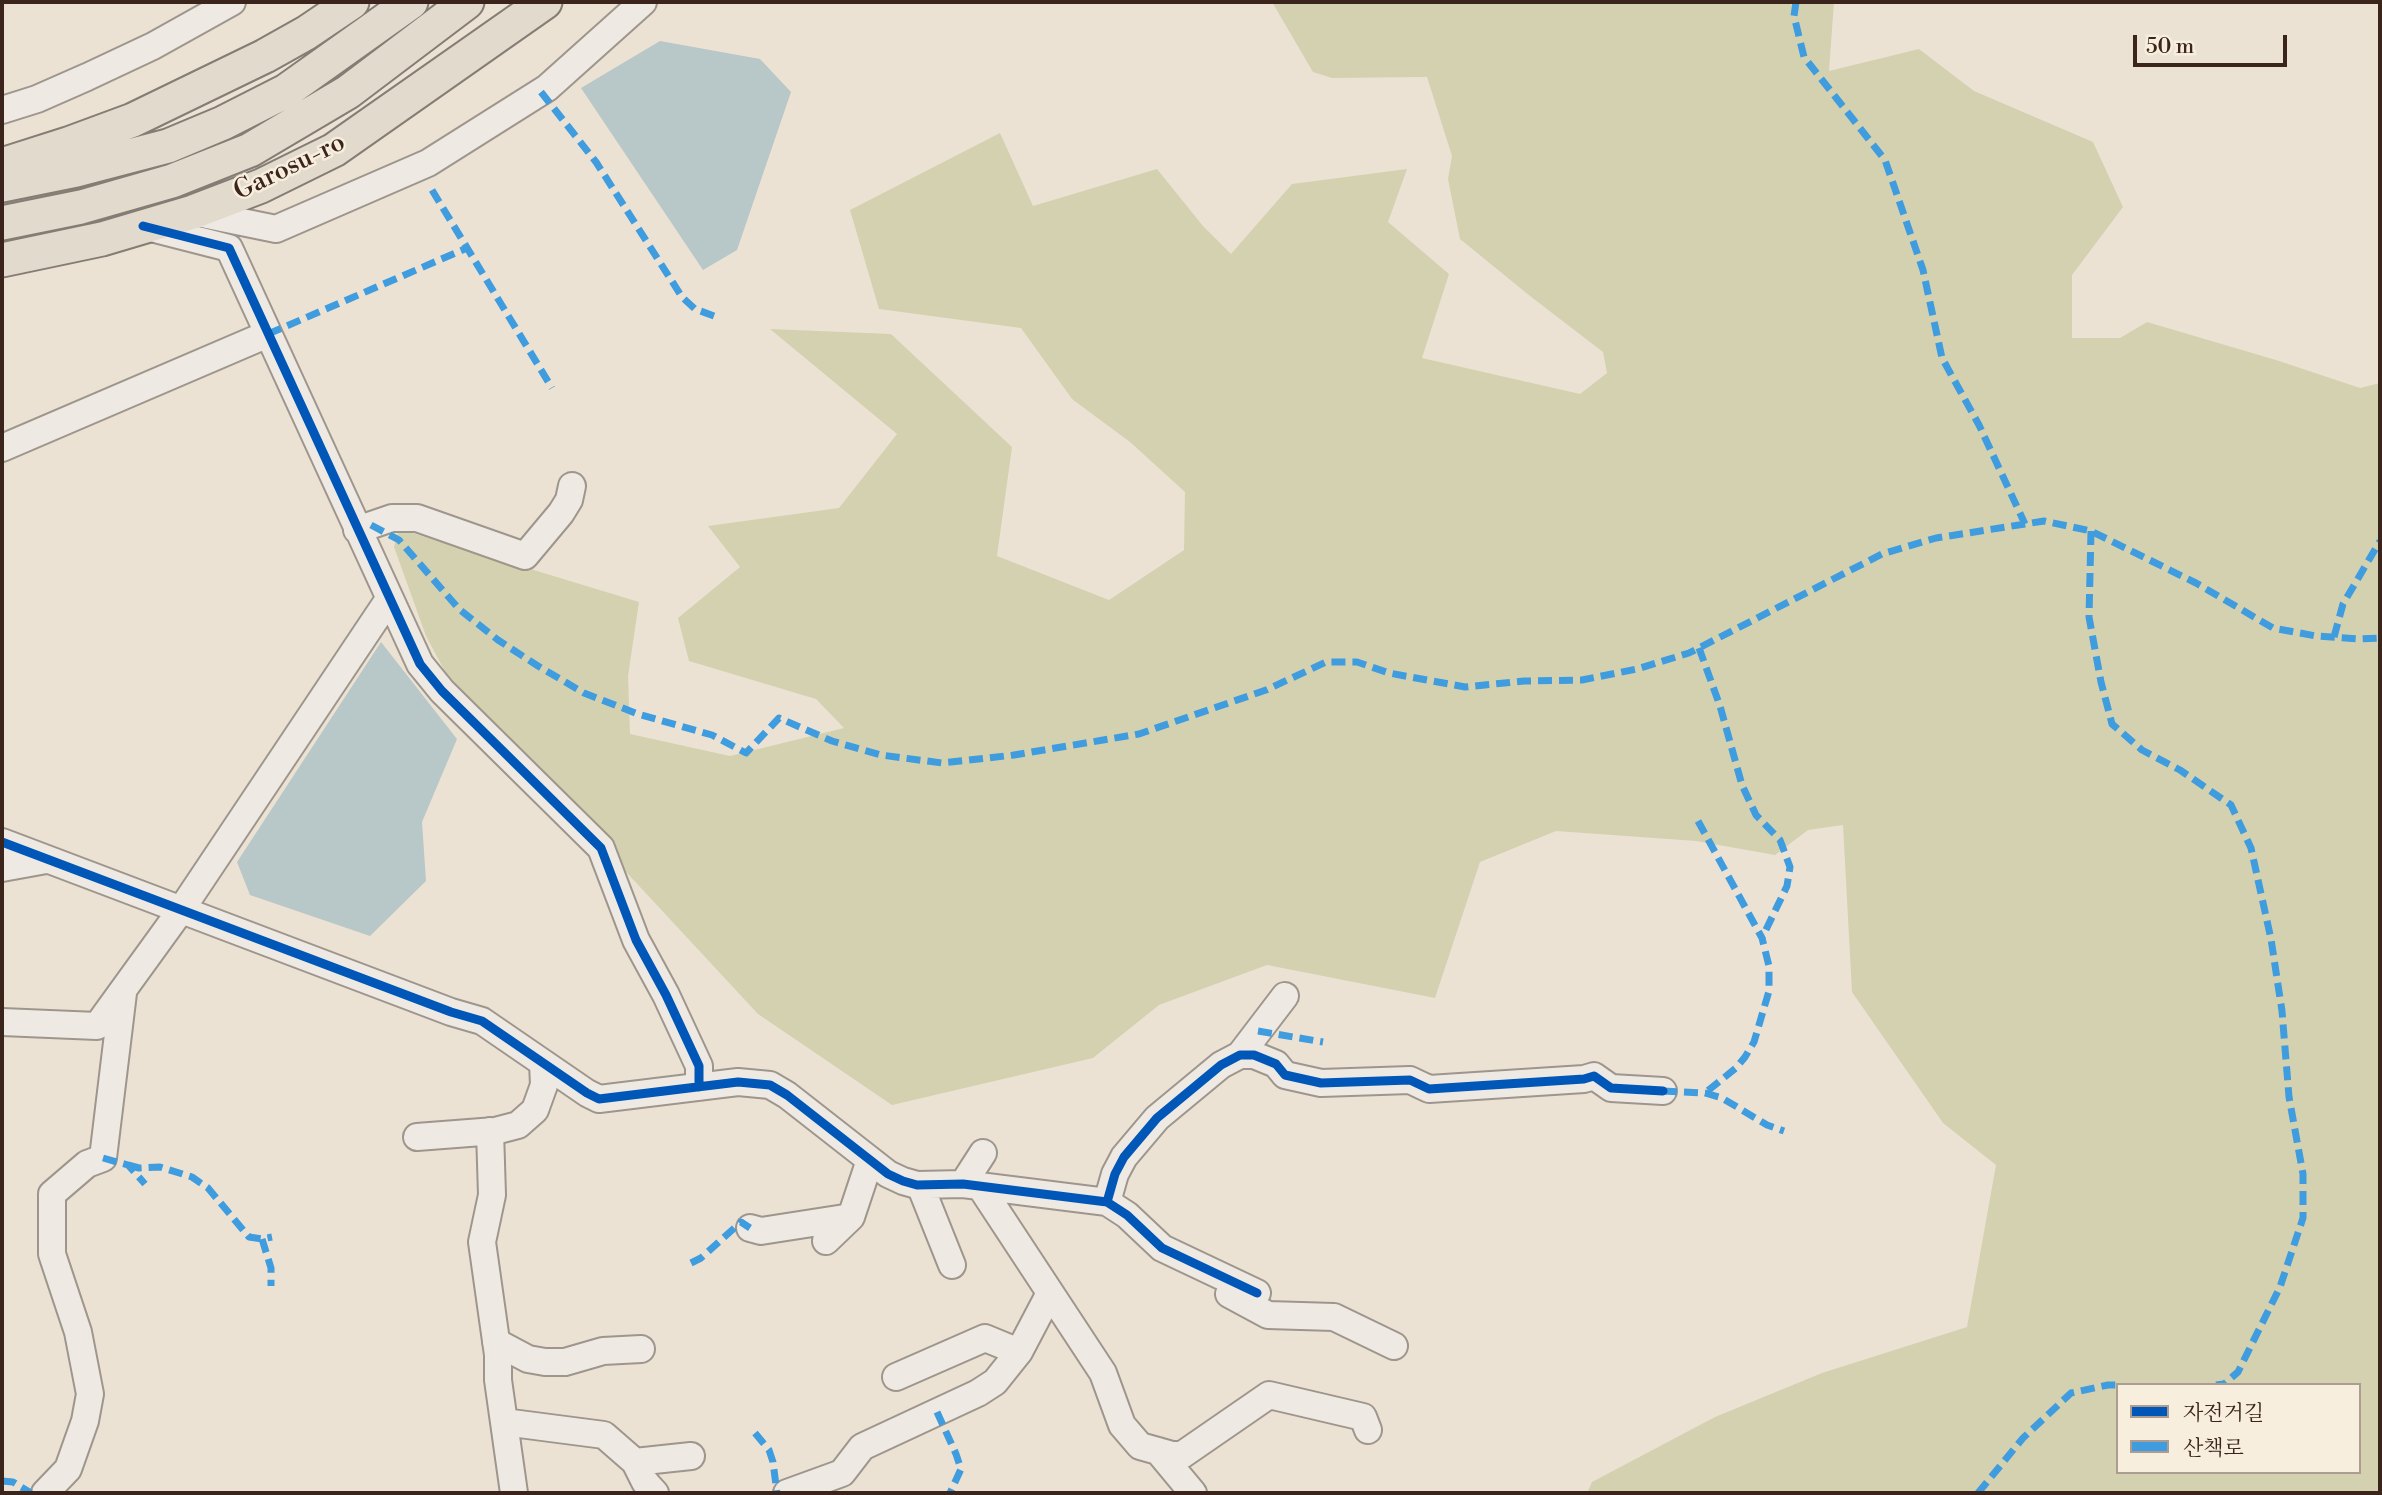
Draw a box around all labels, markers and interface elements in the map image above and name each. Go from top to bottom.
scale bar [2137,21,2291,65]
text: 50 m [2146,34,2194,60]
street label: Garosu-ro [229,128,351,208]
legend [2116,1383,2361,1474]
text: 자전거길 [2183,1401,2264,1427]
text: 산책로 [2183,1436,2244,1462]

